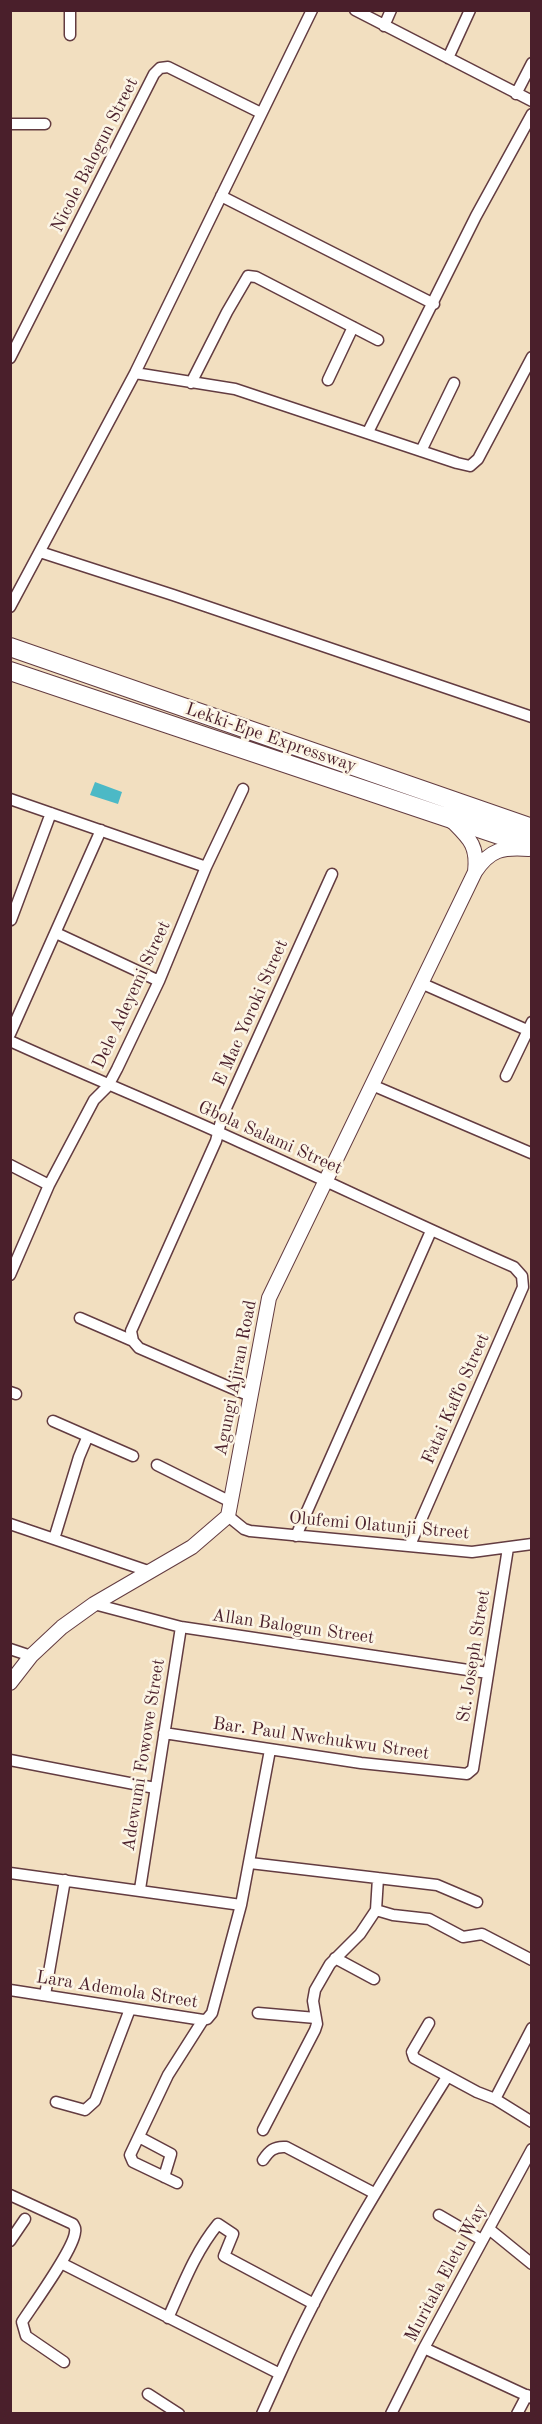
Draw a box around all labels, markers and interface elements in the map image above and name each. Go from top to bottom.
street label: Nicole Balogun Street [47,74,143,236]
street label: Lekki-Epe Expressway [183,699,359,777]
street label: Dele Adeyemi Street [88,918,176,1072]
street label: E Mac Yoroki Street [209,936,293,1090]
street label: Gbola Salami Street [195,1096,345,1180]
street label: Agungi Ajiran Road [210,1298,262,1458]
street label: Fatai Kaffo Street [417,1330,495,1468]
street label: Olufemi Olatunji Street [288,1507,470,1545]
street label: St. Joseph Street [453,1588,495,1724]
street label: Allan Balogun Street [210,1605,376,1649]
street label: Adewumi Fowowe Street [118,1657,170,1853]
street label: Bar. Paul Nwchukwu Street [211,1713,431,1765]
street label: Lara Ademola Street [35,1967,199,2013]
street label: Muritala Eletu Way [400,2200,492,2346]

